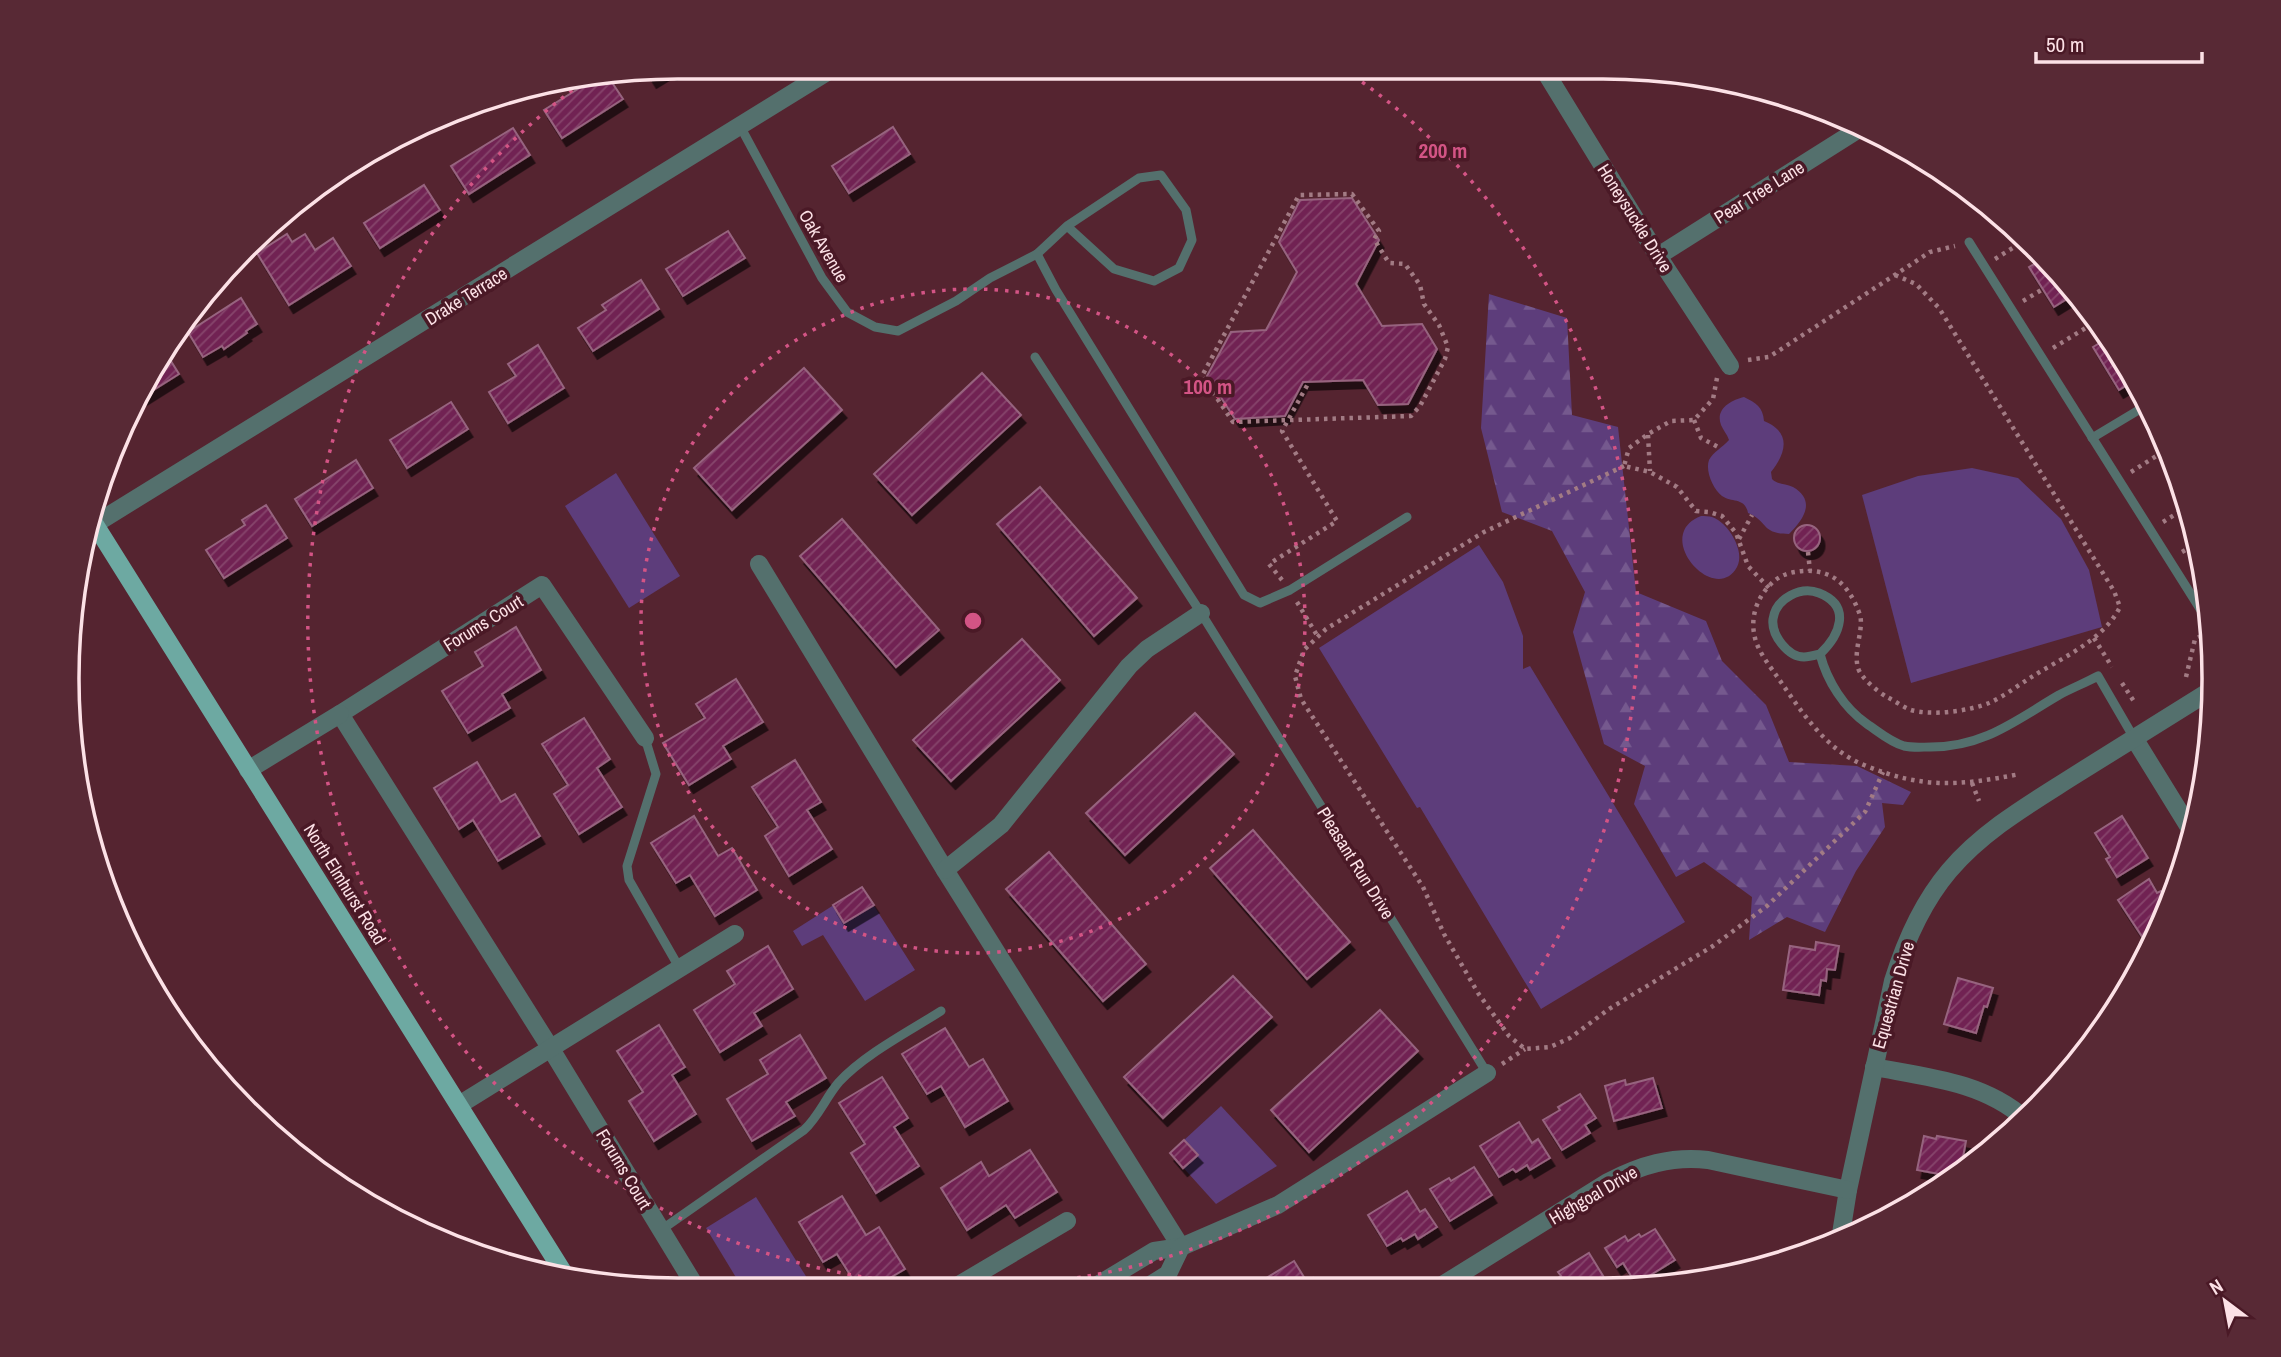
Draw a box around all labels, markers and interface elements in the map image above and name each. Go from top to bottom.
scale bar [2036,21,2202,65]
text: 50 m [2046,30,2084,59]
text: 200 m [1419,136,1467,165]
street label: Pear Tree Lane [1709,154,1809,230]
street label: Honeysuckle Drive [1592,159,1678,277]
street label: Oak Avenue [793,205,855,287]
street label: Drake Terrace [420,261,512,331]
text: 100 m [1184,372,1232,401]
street label: Forums Court [438,589,528,657]
centre of rings [961,609,985,633]
street label: Pleasant Run Drive [1311,802,1401,924]
street label: North Elmhurst Road [298,819,392,949]
street label: Equestrian Drive [1866,938,1920,1052]
street label: Forums Court [590,1124,658,1214]
street label: Highgoal Drive [1544,1160,1642,1230]
north arrow [2190,1266,2260,1336]
text: N [2204,1273,2228,1301]

